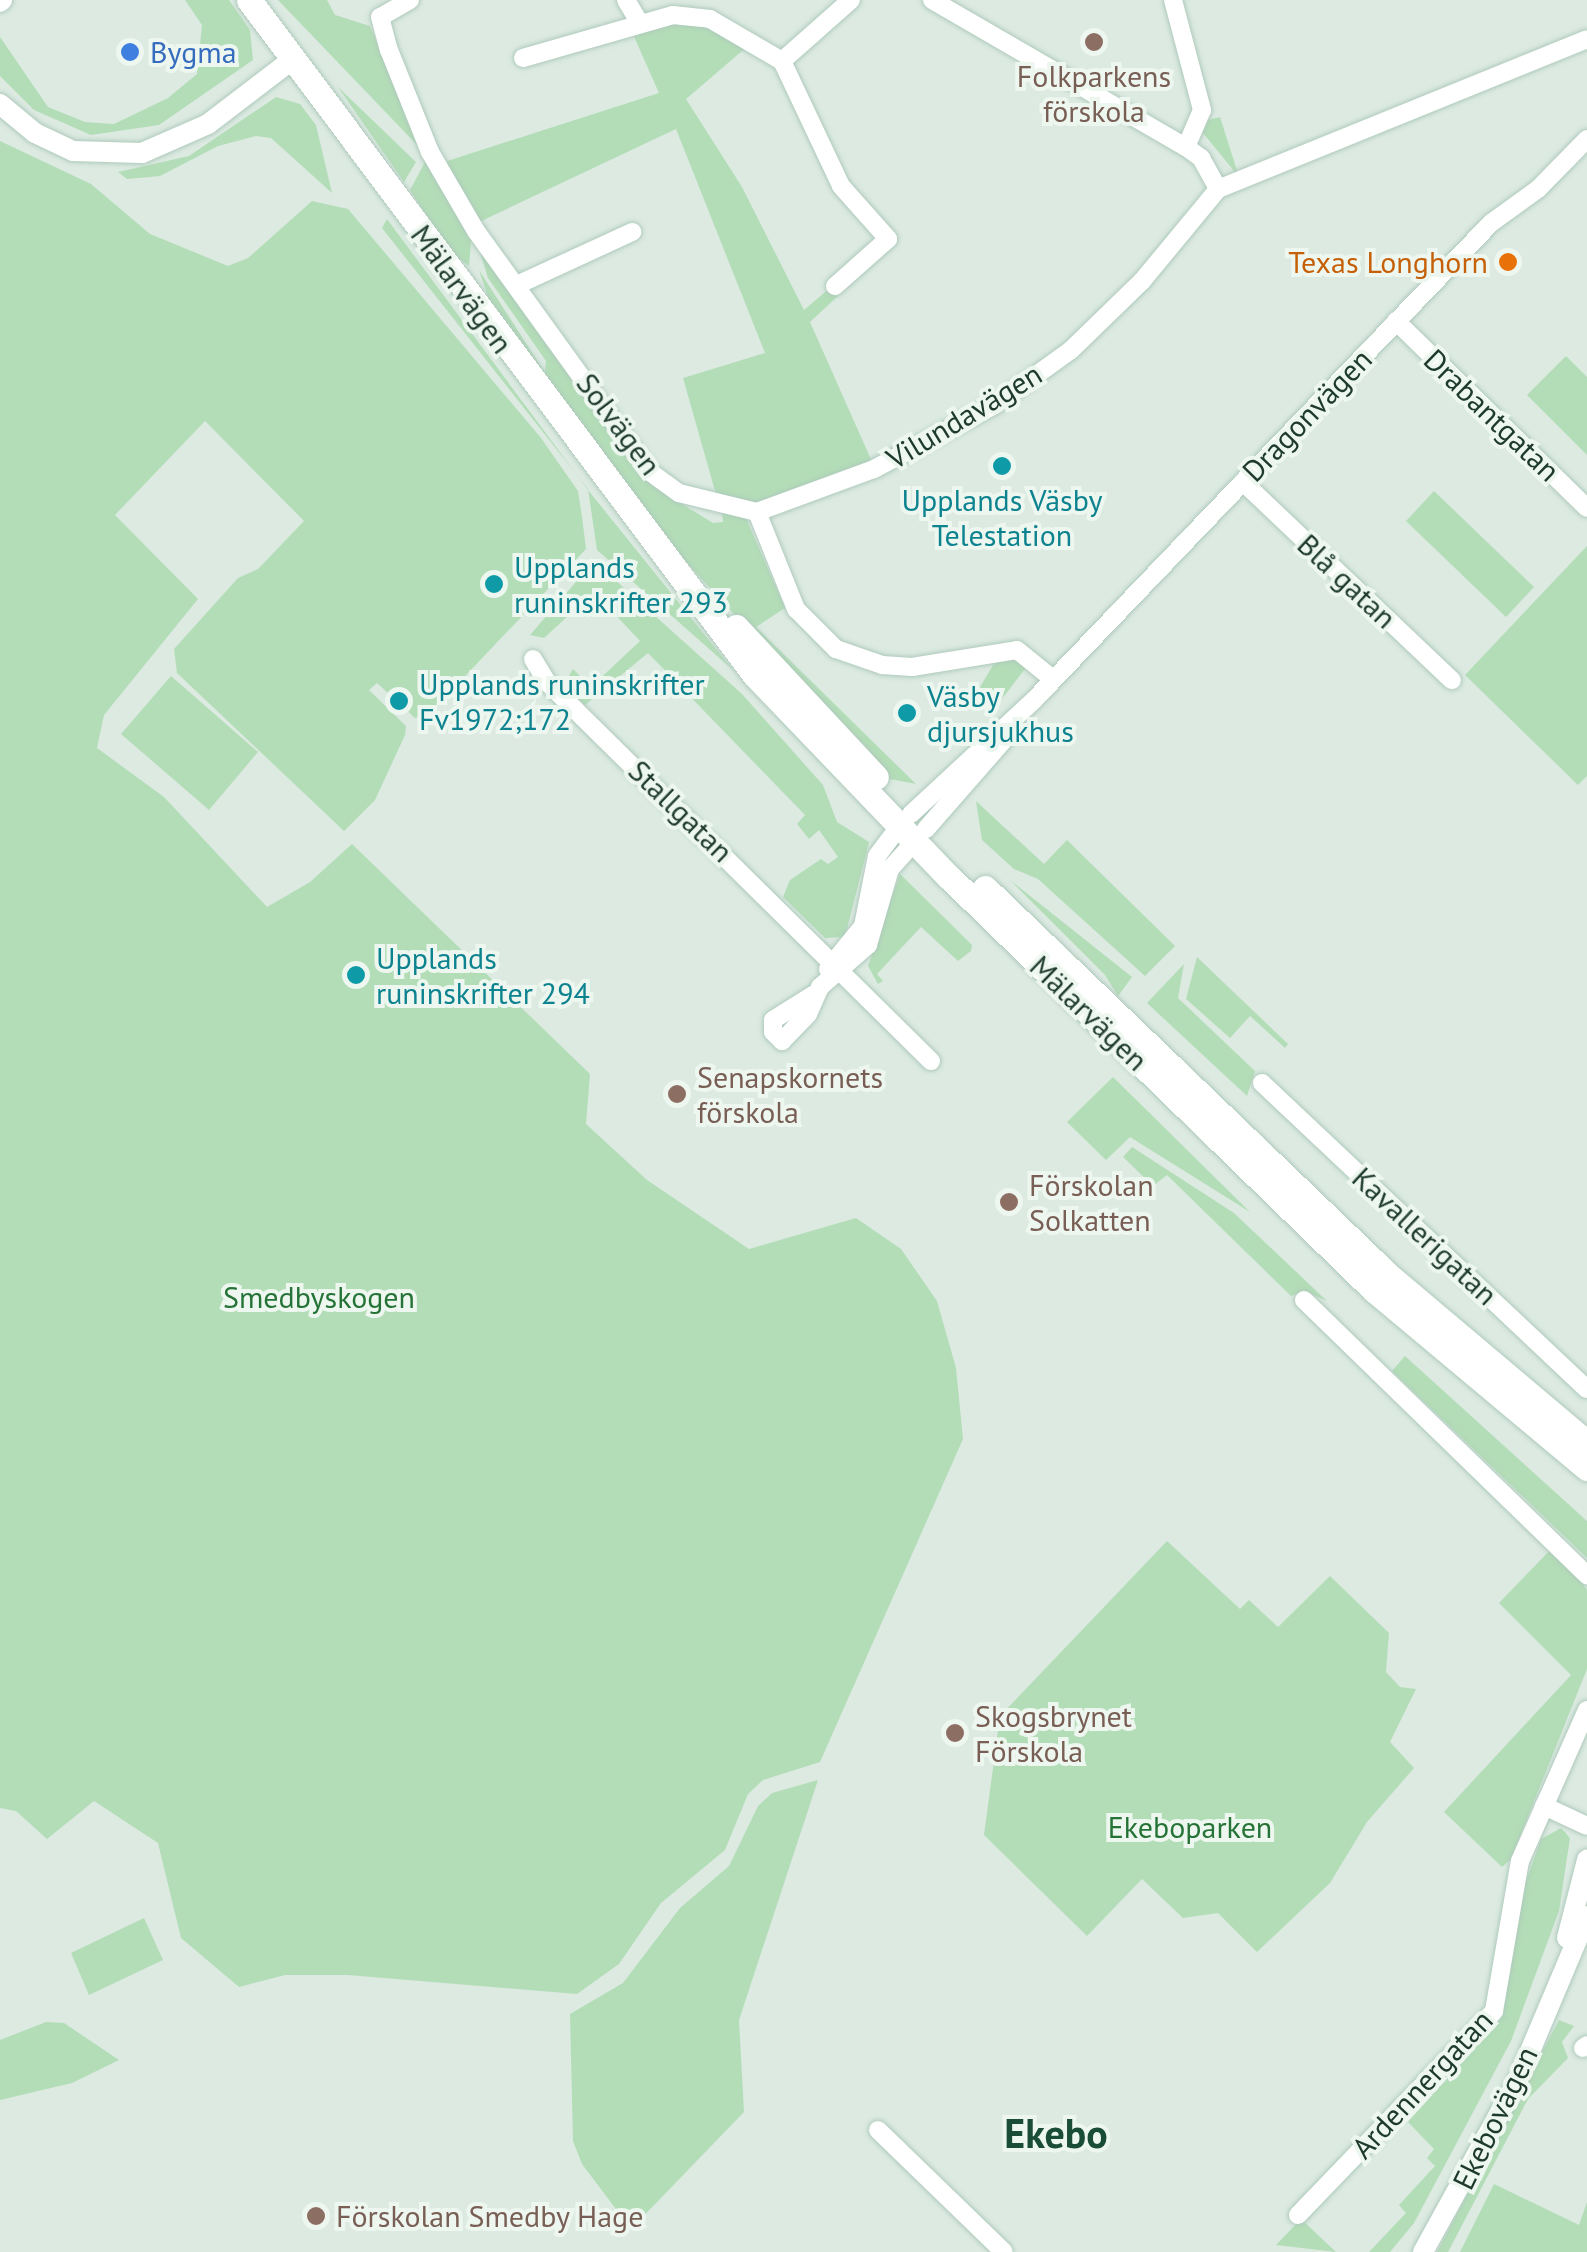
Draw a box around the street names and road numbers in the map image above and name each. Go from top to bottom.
street label: Mälarvägen [403,218,521,360]
street label: Dragonvägen [1235,341,1379,489]
street label: Drabantgatan [1417,341,1567,489]
street label: Vilundavägen [880,356,1048,476]
street label: Solvägen [569,366,669,482]
street label: Blå gatan [1290,526,1404,636]
street label: Stallgatan [621,753,741,869]
street label: Mälarvägen [1023,948,1155,1078]
street label: Kavallerigatan [1345,1160,1505,1312]
street label: Ardennergatan [1344,2002,1500,2166]
street label: Ekebovägen [1445,2041,1545,2195]

